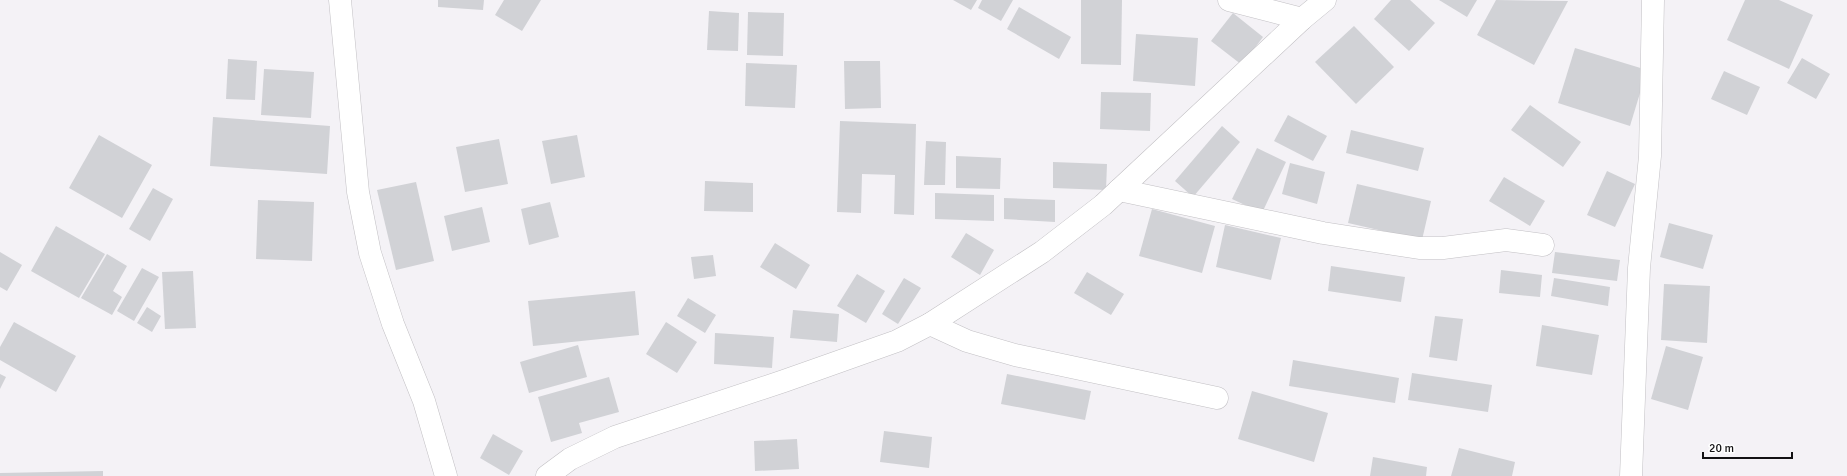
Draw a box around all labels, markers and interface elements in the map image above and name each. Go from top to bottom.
scale bar [1703,434,1792,460]
text: 20 m [1709,441,1734,456]

